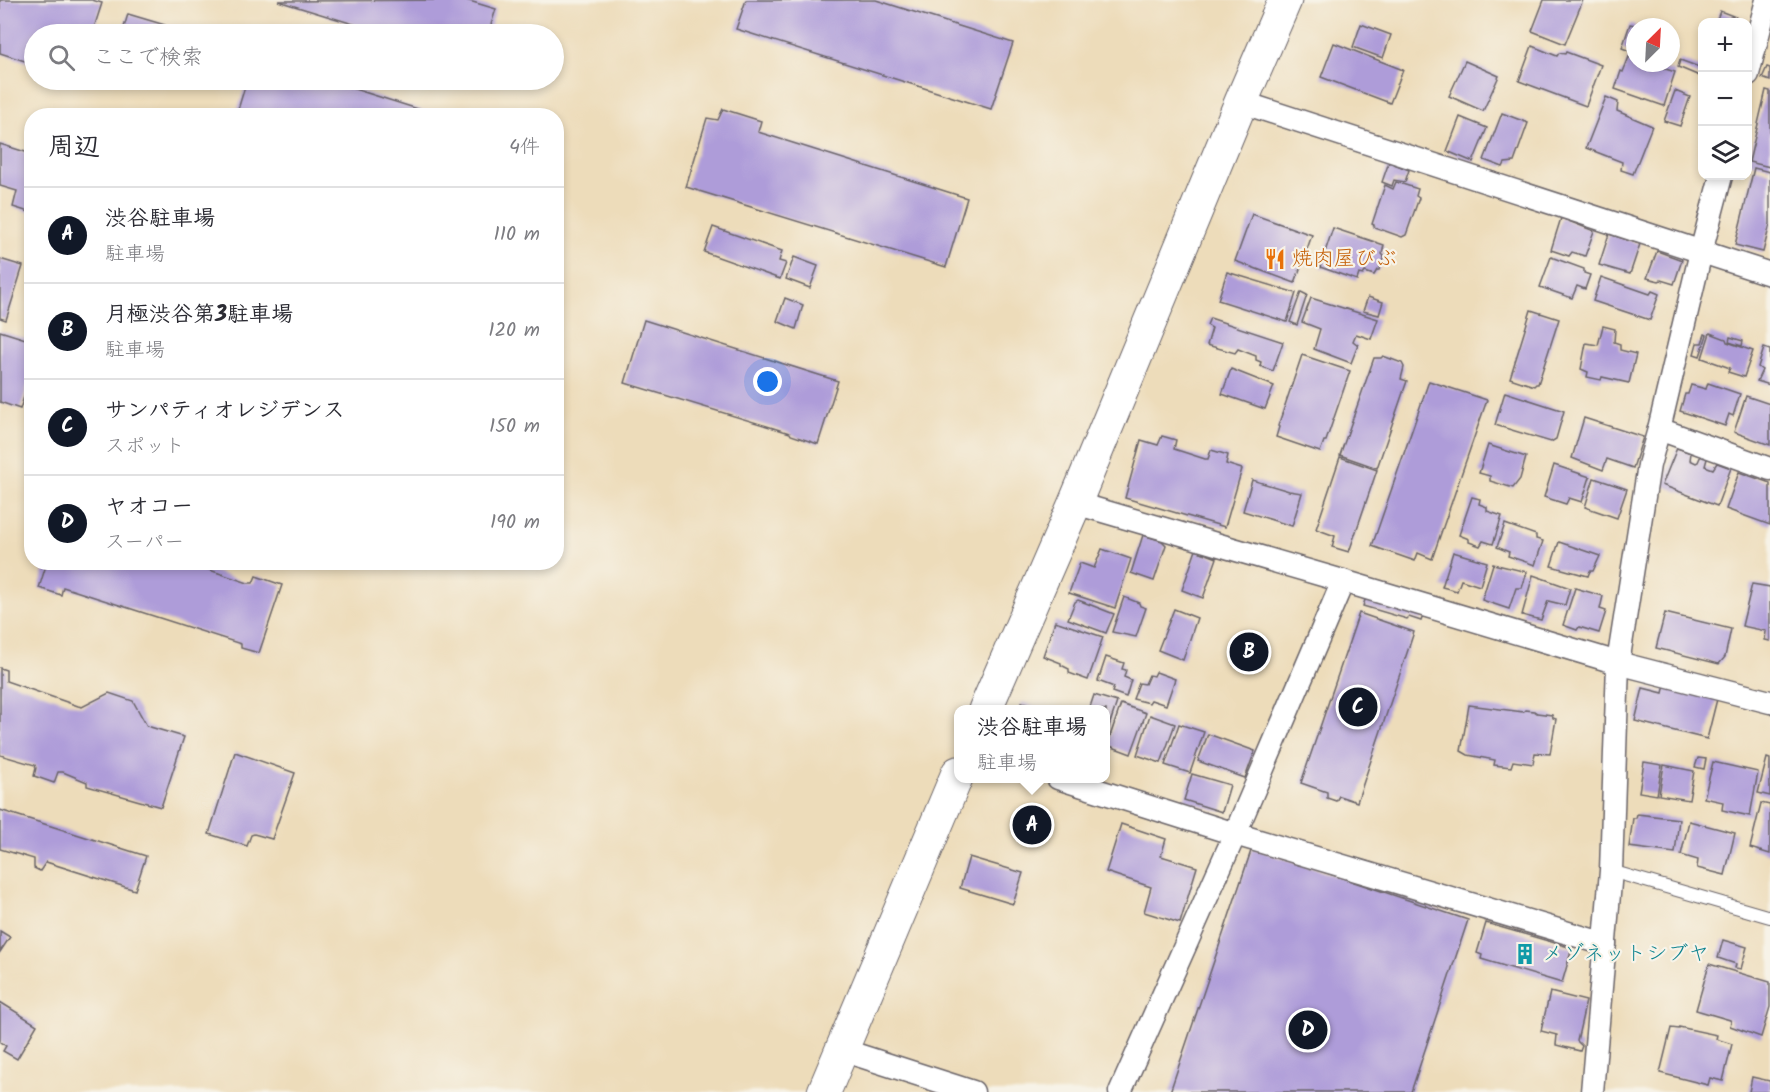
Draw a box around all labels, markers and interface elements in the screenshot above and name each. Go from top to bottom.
north arrow [1626,18,1680,72]
map controls [1698,18,1752,180]
button: + [1698,18,1752,72]
search box [24,24,564,90]
icon: search [45,41,78,74]
text: ここで検索 [93,41,203,76]
button: − [1698,72,1752,126]
button: layers [1698,126,1752,180]
text: 周辺 [48,127,100,169]
text: 4件 [509,132,540,164]
text: 渋谷駐車場 [105,202,215,237]
text: A [61,219,74,251]
text: 110 m [494,219,540,251]
text: 駐車場 [105,239,165,271]
place label: 焼肉屋びぶ [1292,243,1397,276]
restaurant icon: 焼肉屋びぶ [1263,247,1287,271]
text: 月極渋谷第3駐車場 [105,298,293,333]
text: B [61,315,74,347]
text: 120 m [488,315,540,347]
text: 駐車場 [105,335,165,367]
your location [753,367,782,396]
text: サンパティオレジデンス [105,394,345,429]
text: C [61,411,74,443]
text: 150 m [489,411,540,443]
text: スポット [105,431,185,463]
text: ヤオコー [105,490,193,525]
text: D [61,507,74,539]
text: 190 m [490,507,540,539]
text: スーパー [105,527,184,559]
pin: B [1230,630,1268,674]
pin: C [1338,684,1378,730]
popup [954,705,1110,783]
text: 渋谷駐車場 [977,711,1087,746]
text: 駐車場 [977,748,1037,780]
pin: A [1012,802,1052,848]
place label: メゾネットシブヤ [1542,938,1709,971]
building icon: メゾネットシブヤ [1513,942,1537,966]
pin: D [1288,1008,1328,1052]

